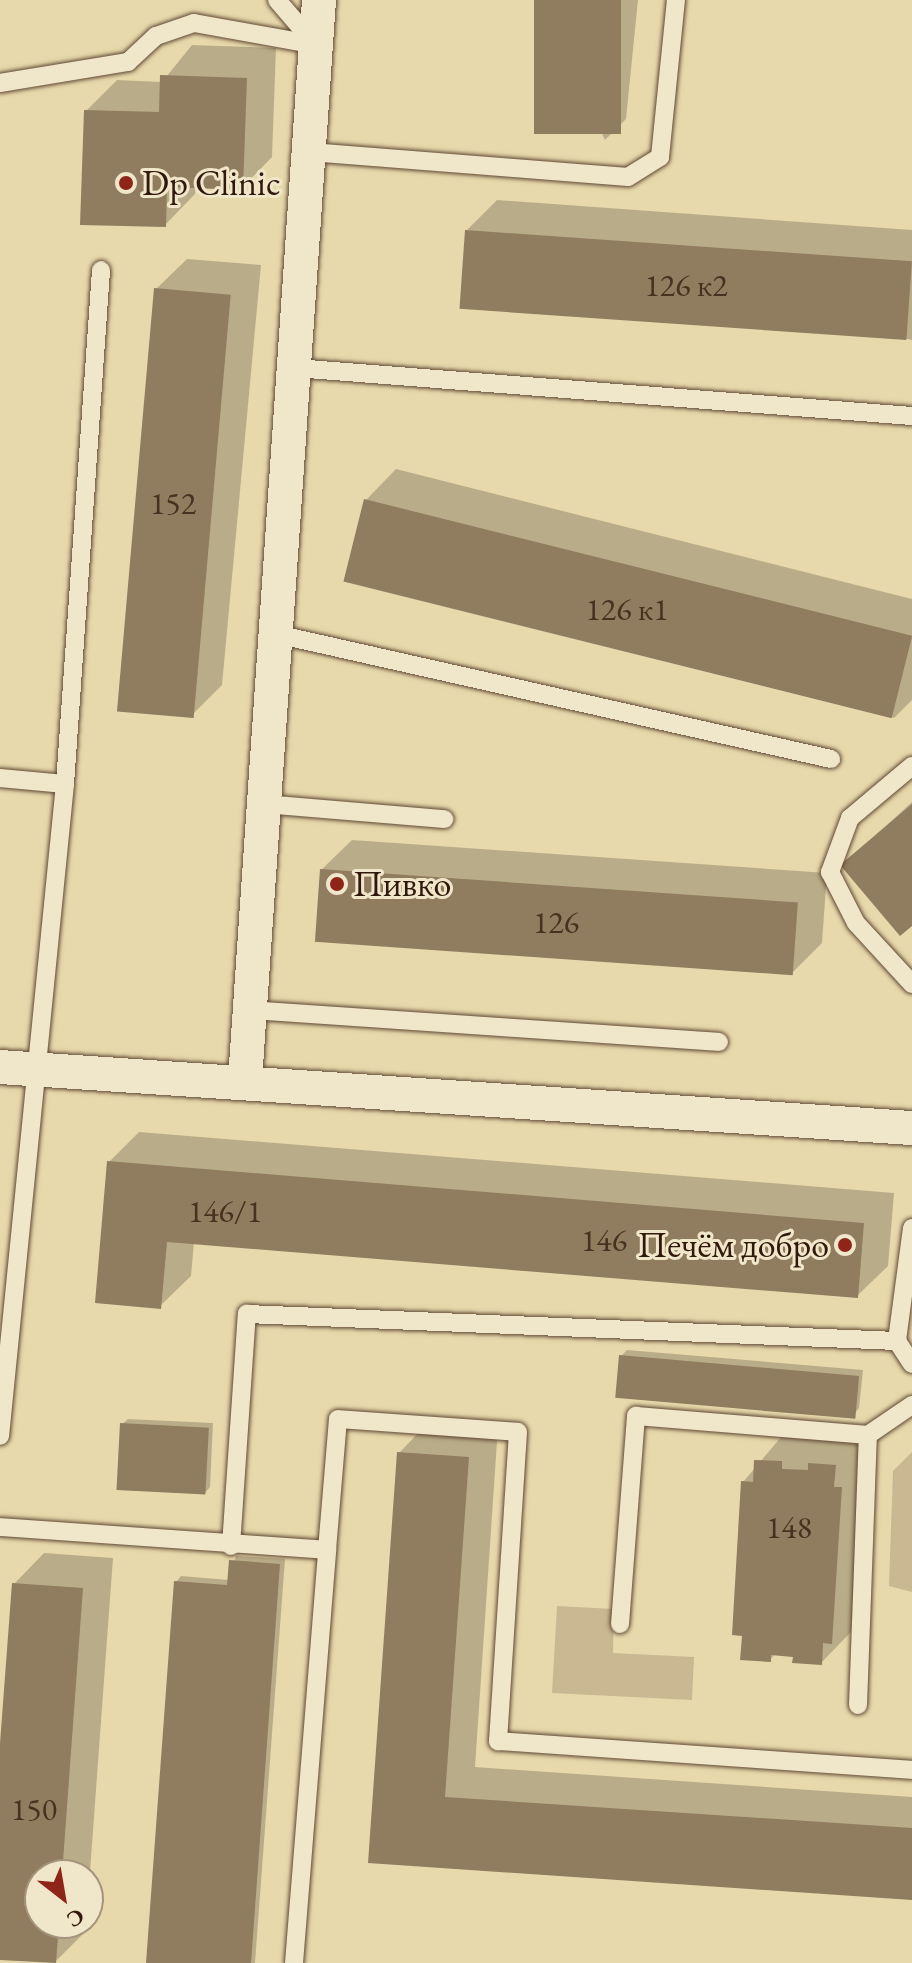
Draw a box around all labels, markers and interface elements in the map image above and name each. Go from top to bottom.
place label: Dp Clinic [142,161,281,205]
marker: Dp Clinic [117,174,135,192]
house number: 126 к2 [644,266,728,304]
house number: 152 [150,484,196,522]
house number: 126 к1 [585,590,669,628]
place label: Пивко [353,862,451,906]
marker: Пивко [328,875,346,893]
house number: 126 [533,903,579,941]
house number: 146/1 [188,1192,262,1230]
house number: 146 [581,1221,627,1259]
place label: Печём добро [638,1223,829,1267]
marker: Печём добро [836,1236,854,1254]
house number: 148 [766,1508,812,1546]
house number: 150 [11,1790,57,1828]
north arrow [24,1859,104,1939]
text: С [61,1902,90,1935]

